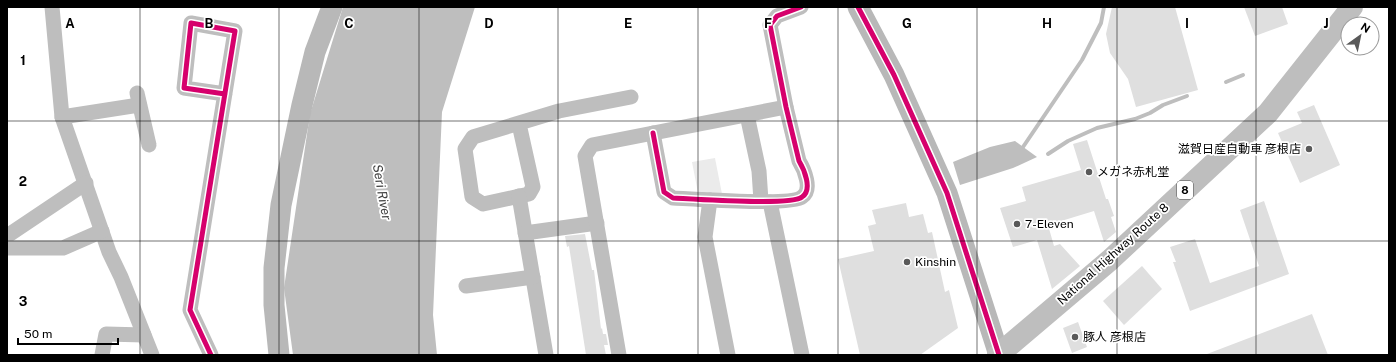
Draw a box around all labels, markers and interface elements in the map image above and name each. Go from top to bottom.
text: A [65,16,75,31]
text: B [205,16,214,31]
text: C [344,16,354,31]
text: D [484,16,494,31]
text: E [624,16,632,31]
text: F [764,16,772,31]
text: G [902,16,912,31]
text: H [1042,16,1052,31]
text: I [1185,16,1189,31]
text: J [1323,16,1329,31]
north arrow [1340,16,1380,56]
text: N [1359,20,1372,35]
text: 1 [20,53,26,68]
place label: 滋賀日産自動車 彦根店 [1178,142,1301,156]
marker: 滋賀日産自動車 彦根店 [1304,144,1314,154]
water label: Seri River [370,163,394,221]
place label: メガネ赤札堂 [1097,165,1169,179]
marker: メガネ赤札堂 [1084,167,1094,177]
text: 2 [19,174,27,189]
road number: 8 [1177,181,1193,199]
street label: National Highway Route 8 [1055,200,1172,308]
place label: 7-Eleven [1025,217,1074,231]
marker: 7-Eleven [1012,219,1022,229]
place label: Kinshin [915,255,956,269]
marker: Kinshin [902,257,912,267]
text: 3 [19,294,28,309]
scale bar [18,320,118,346]
text: 50 m [24,327,52,341]
place label: 豚人 彦根店 [1083,330,1146,344]
marker: 豚人 彦根店 [1070,332,1080,342]

